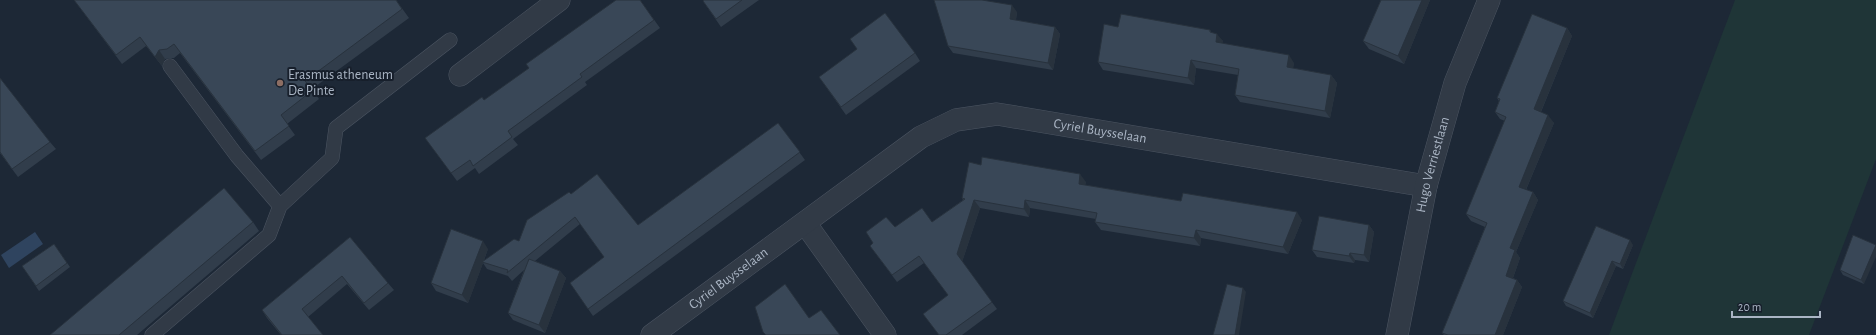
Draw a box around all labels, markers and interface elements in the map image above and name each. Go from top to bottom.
place label: Erasmus atheneum De Pinte [288,68,393,98]
marker: Erasmus atheneum De Pinte [275,78,285,88]
street label: Hugo Verriestlaan [1414,115,1452,214]
street label: Cyriel Buysselaan [1053,117,1148,146]
street label: Cyriel Buysselaan [686,245,771,312]
scale bar [1732,293,1820,319]
text: 20 m [1738,301,1761,313]

